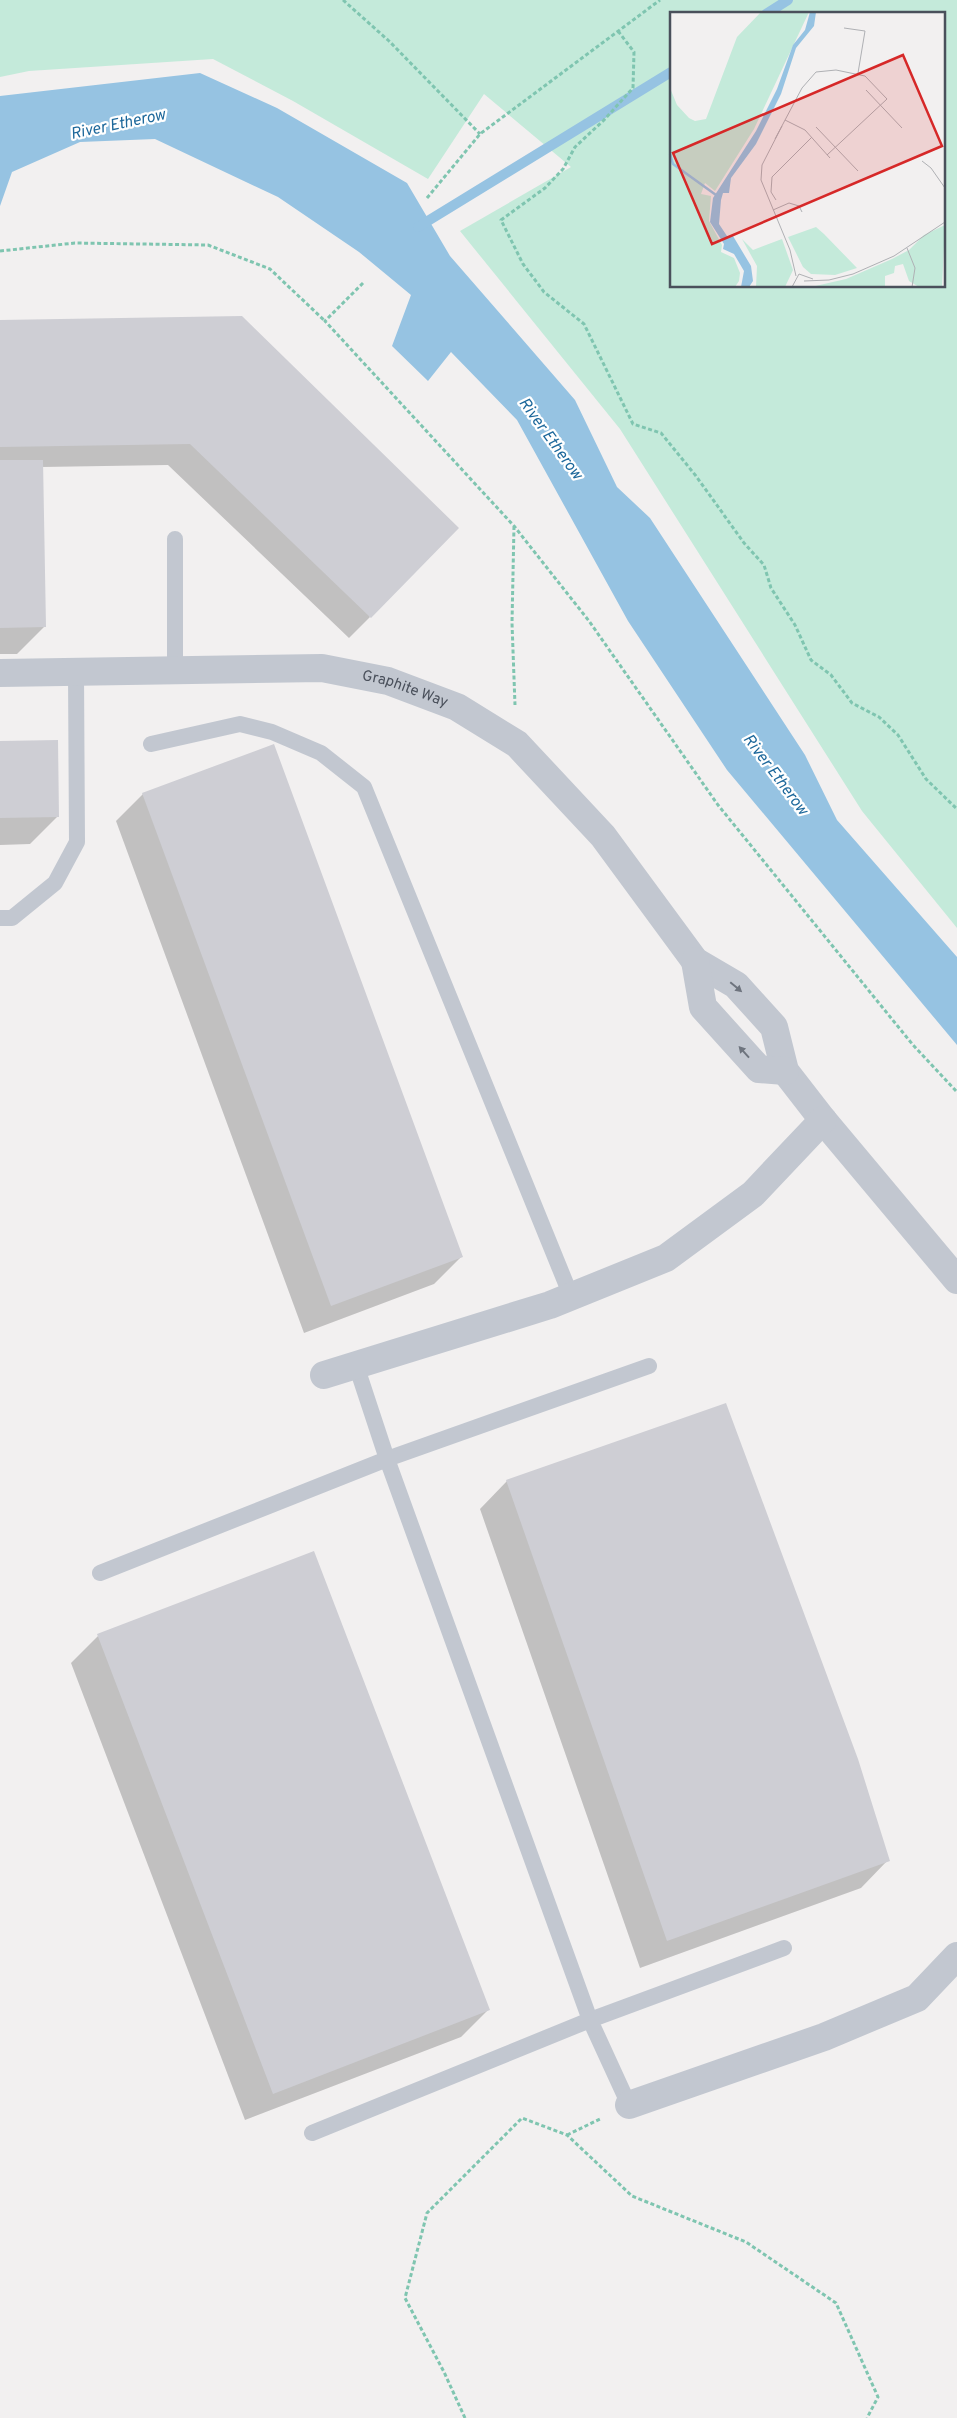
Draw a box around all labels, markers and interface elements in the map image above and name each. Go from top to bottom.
inset map [670,12,944,288]
water label: River Etherow [69,105,168,145]
water label: River Etherow [514,394,587,485]
street label: Graphite Way [361,667,451,712]
water label: River Etherow [738,730,813,820]
one-way arrow [730,981,743,992]
one-way arrow [738,1047,750,1059]

